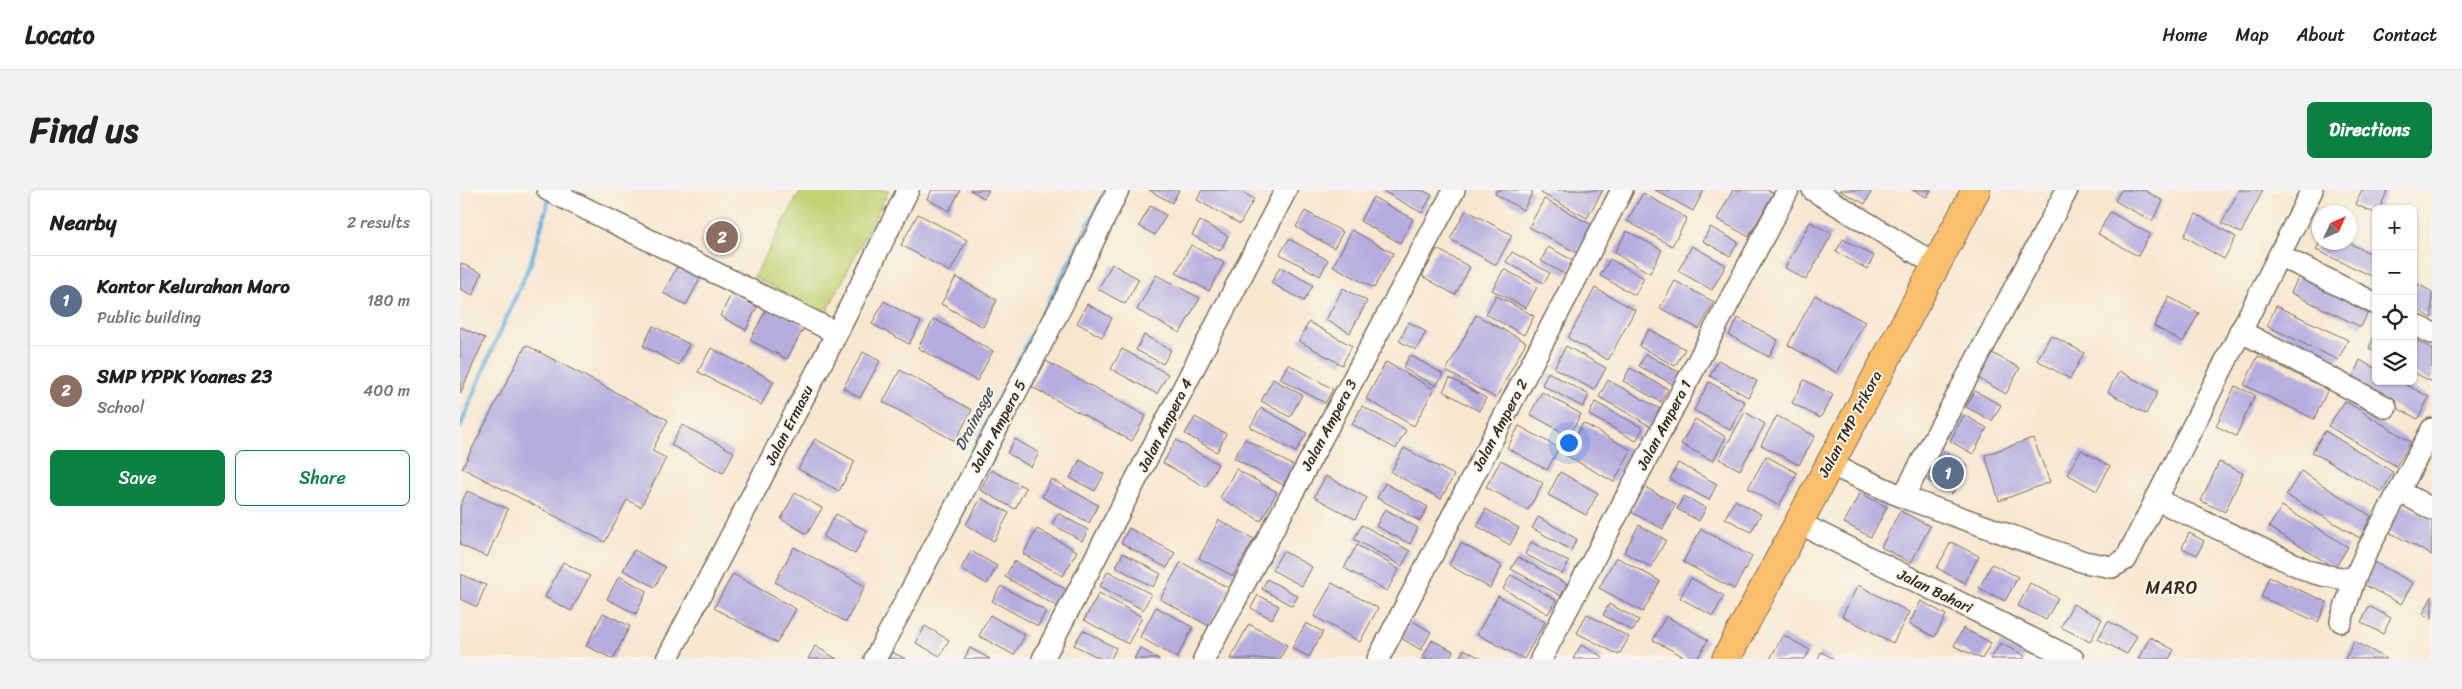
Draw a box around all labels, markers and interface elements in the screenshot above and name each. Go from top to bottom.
text: Locato [25,14,95,56]
text: Home [2163,19,2208,51]
text: Map [2236,19,2269,51]
text: About [2297,19,2345,51]
text: Contact [2373,19,2437,51]
text: Find us [30,99,138,161]
button: Directions [2307,102,2432,158]
text: Nearby [50,204,116,242]
north arrow [2312,205,2357,250]
map controls [2372,205,2417,385]
button: + [2372,205,2417,250]
text: 2 results [347,208,410,237]
pin: 2 [706,218,738,256]
button: − [2372,250,2417,295]
text: Kantor Kelurahan Maro [97,270,290,303]
text: 1 [63,286,69,315]
text: 180 m [367,286,410,315]
button: locate [2372,295,2417,340]
text: Public building [97,303,201,332]
button: layers [2372,340,2417,385]
text: SMP YPPK Yoanes 23 [97,360,272,393]
street label: Jalan TMP Trikora [1810,366,1889,483]
street label: Jalan Ampera 4 [1130,374,1200,477]
street label: Jalan Ampera 3 [1293,374,1364,476]
street label: Jalan Ampera 2 [1464,374,1535,477]
street label: Jalan Ampera 5 [962,375,1033,478]
street label: Jalan Ampera 1 [1629,375,1699,476]
text: 2 [61,376,71,405]
text: 400 m [363,376,410,405]
street label: Jalan Ermasu [757,380,820,470]
water label: Drainasge [946,381,1003,456]
text: School [97,393,144,422]
your location [1556,430,1582,456]
button: Save [50,450,225,506]
button: Share [235,450,410,506]
pin: 1 [1932,454,1964,492]
street label: Jalan Bahari [1892,561,1978,621]
district label: MARO [2145,572,2199,604]

